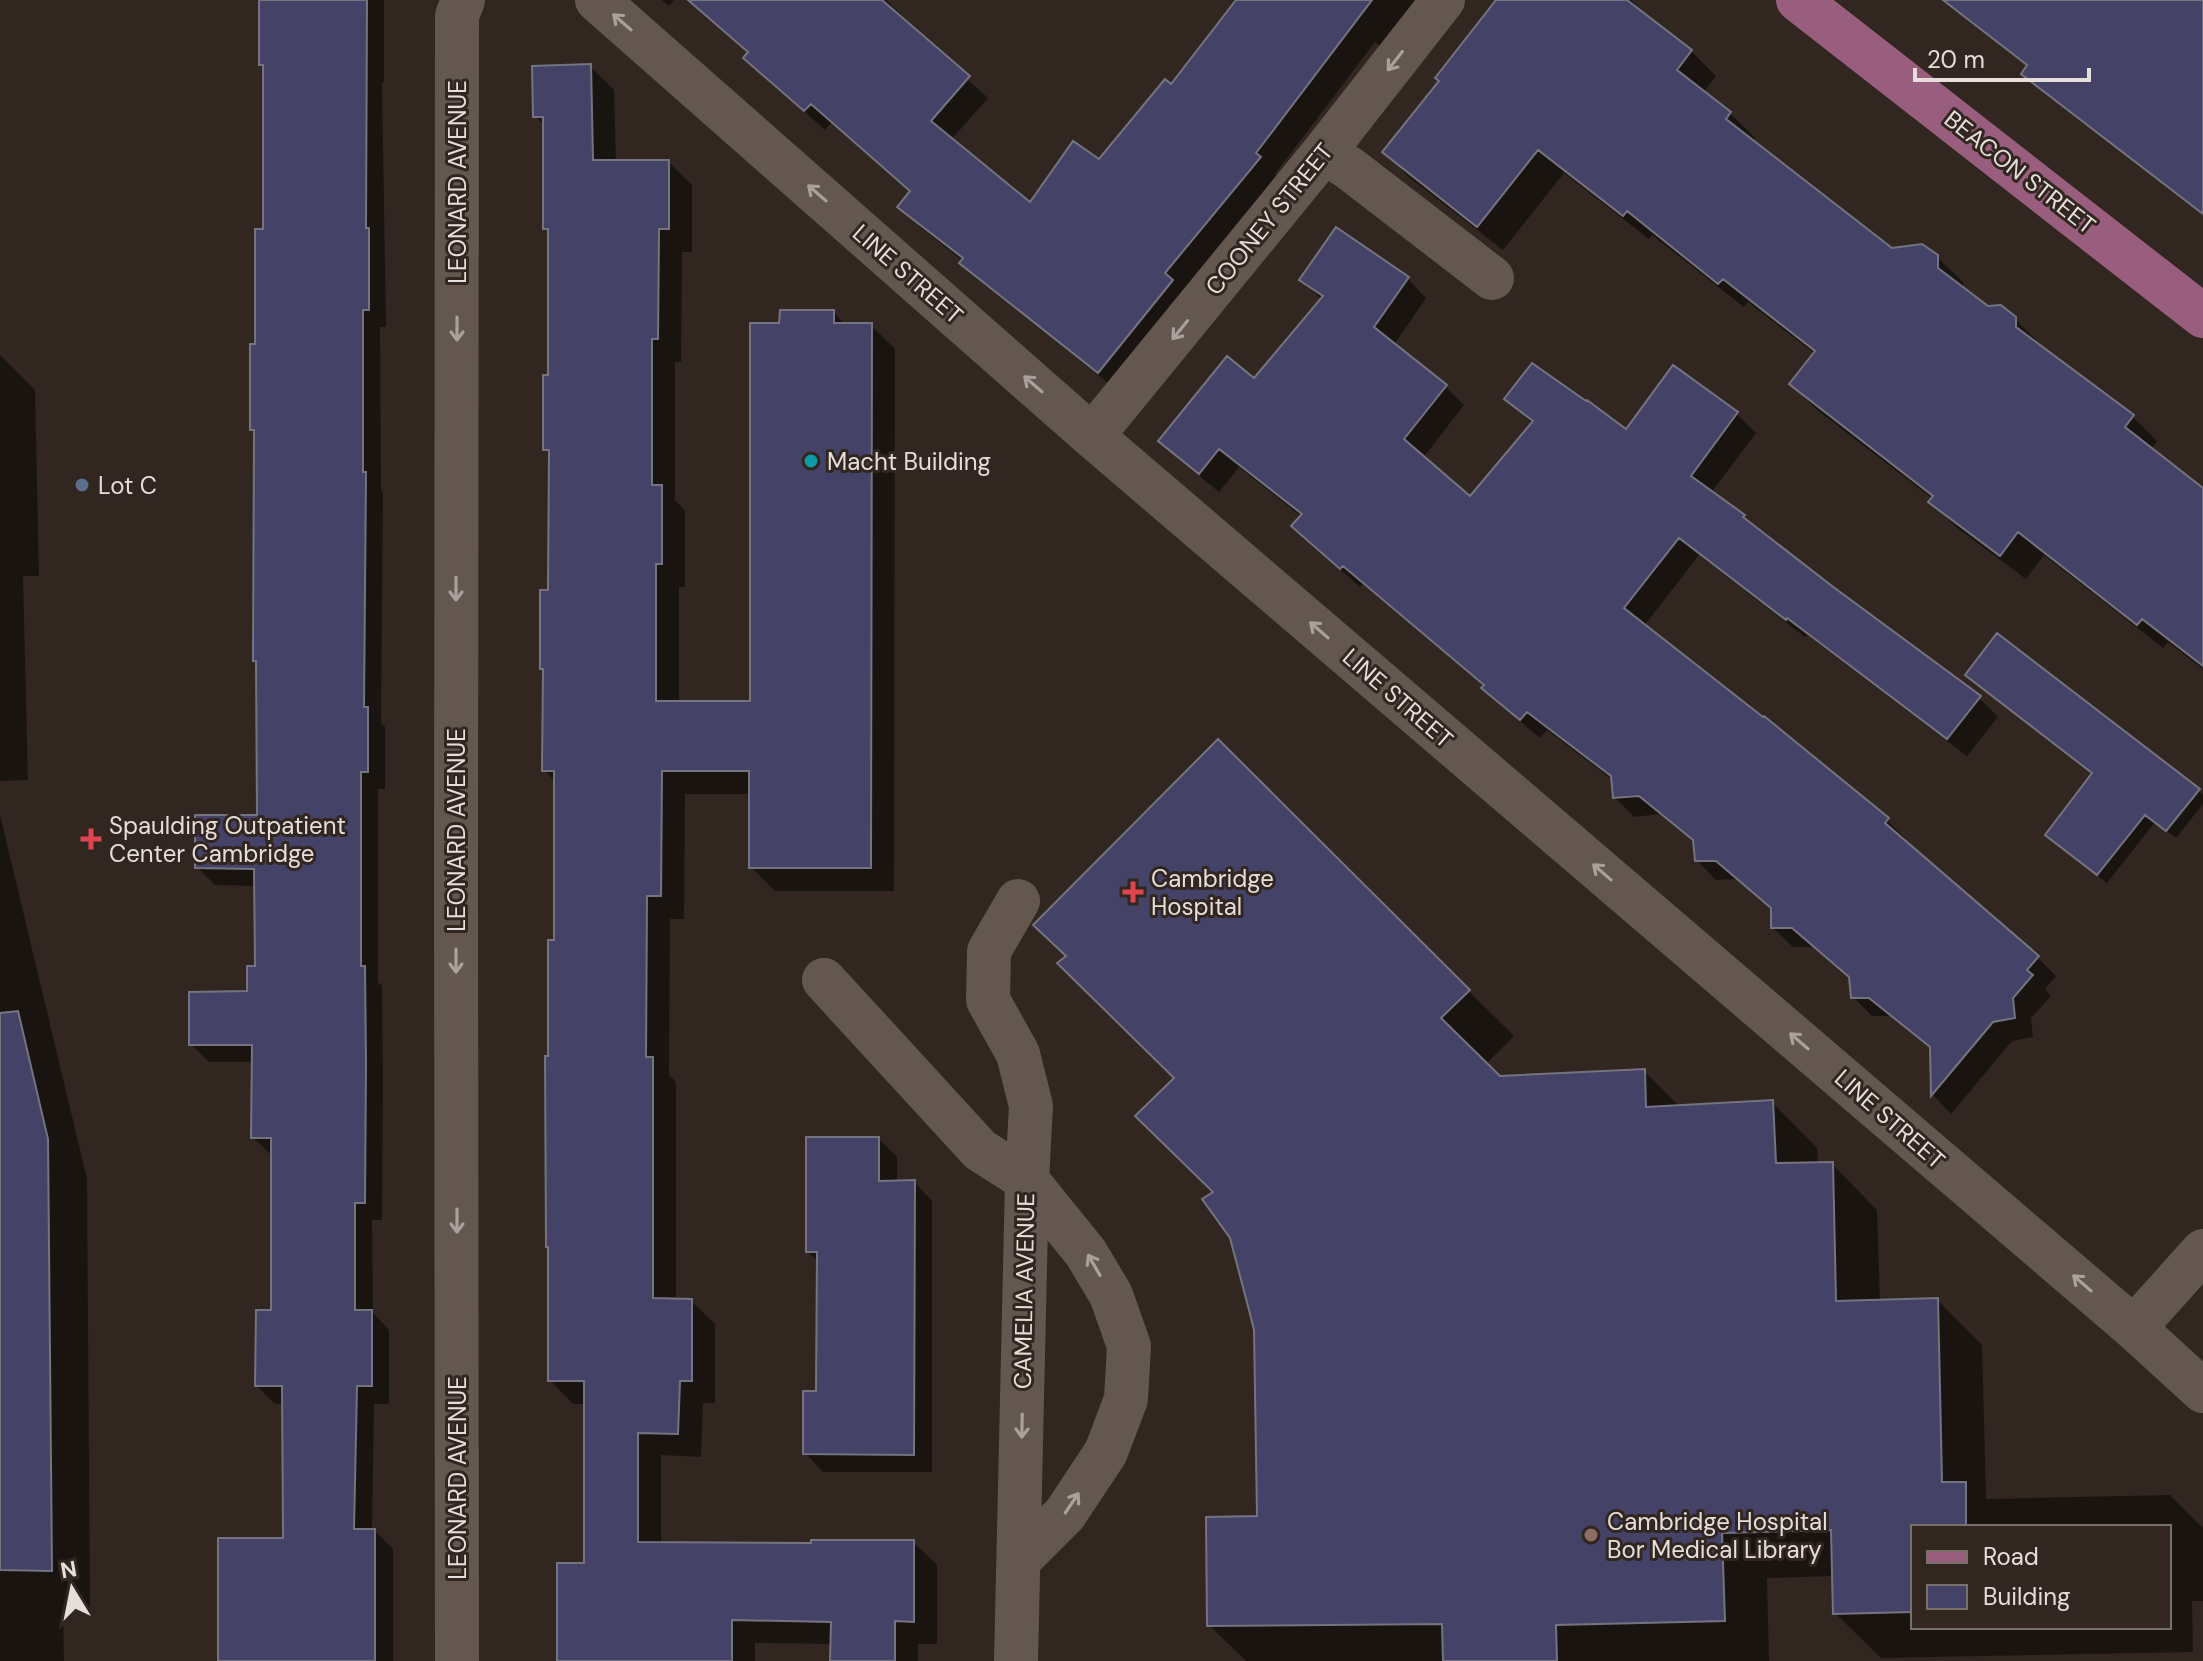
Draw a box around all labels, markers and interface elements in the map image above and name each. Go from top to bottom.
one-way arrow [612,13,632,31]
scale bar [1915,32,2089,82]
text: 20 m [1927,44,1985,75]
one-way arrow [1387,50,1404,71]
street label: LEONARD AVENUE [442,80,473,284]
street label: BEACON STREET [1938,103,2102,241]
street label: COONEY STREET [1198,137,1340,301]
one-way arrow [808,185,828,203]
street label: LINE STREET [846,217,970,331]
one-way arrow [449,315,465,342]
one-way arrow [1171,319,1189,339]
one-way arrow [1024,375,1044,393]
place label: Macht Building [827,446,991,477]
marker: Macht Building [802,452,820,470]
place label: Lot C [98,470,157,501]
marker: Lot C [73,476,91,494]
one-way arrow [448,575,464,602]
one-way arrow [1310,621,1330,639]
street label: LINE STREET [1336,641,1460,755]
street label: LEONARD AVENUE [441,728,472,932]
place label: Spaulding Outpatient Center Cambridge [109,810,346,869]
marker: Spaulding Outpatient Center Cambridge [80,828,102,850]
place label: Cambridge Hospital [1151,863,1274,922]
one-way arrow [1592,863,1612,881]
marker: Cambridge Hospital [1122,881,1144,903]
one-way arrow [448,947,464,974]
one-way arrow [1790,1032,1810,1050]
street label: LINE STREET [1828,1062,1952,1176]
street label: CAMELIA AVENUE [1007,1193,1041,1389]
one-way arrow [449,1207,465,1234]
one-way arrow [1086,1254,1102,1277]
one-way arrow [2072,1275,2092,1293]
street label: LEONARD AVENUE [442,1376,473,1580]
one-way arrow [1014,1412,1030,1439]
one-way arrow [1064,1492,1080,1515]
place label: Cambridge Hospital Bor Medical Library [1607,1506,1828,1565]
legend [1911,1525,2171,1629]
marker: Cambridge Hospital Bor Medical Library [1582,1526,1600,1544]
text: Road [1983,1541,2039,1572]
north arrow [32,1549,112,1629]
text: N [58,1554,79,1585]
text: Building [1983,1581,2070,1612]

